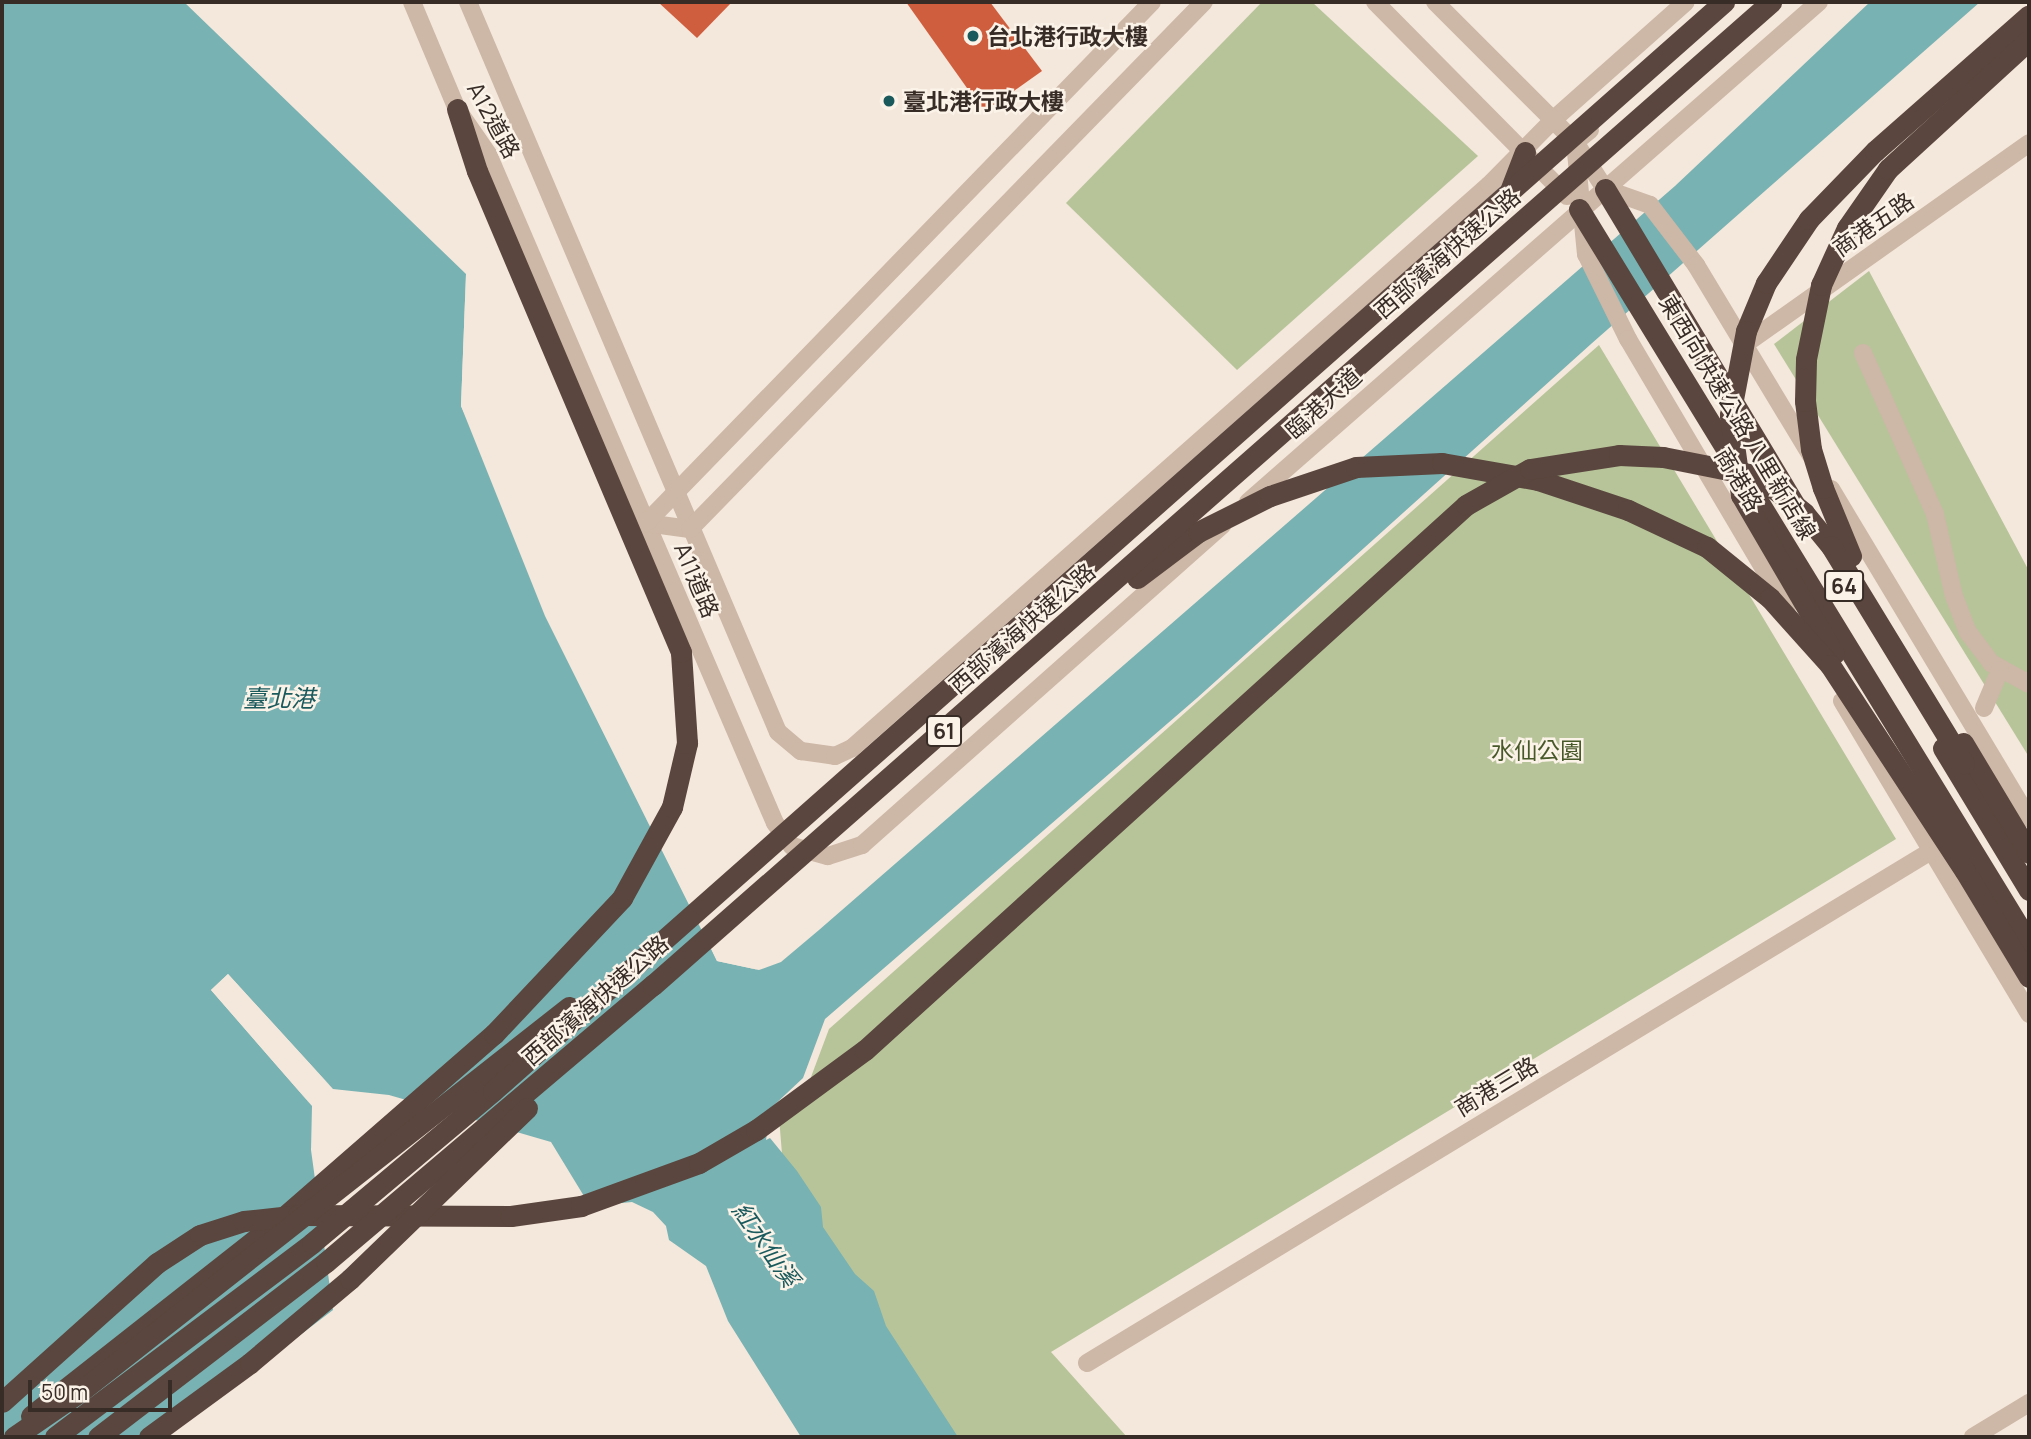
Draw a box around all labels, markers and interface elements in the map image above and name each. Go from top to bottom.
place label: 台北港行政大樓 [987,22,1148,50]
marker: 台北港行政大樓 [965,28,981,44]
street label: A12道路 [462,77,526,163]
place label: 臺北港行政大樓 [903,87,1064,115]
marker: 臺北港行政大樓 [881,93,897,109]
street label: 西部濱海快速公路 [1369,182,1525,324]
street label: 商港五路 [1827,186,1919,262]
street label: 東西向快速公路 八里新店線 [1654,290,1822,544]
street label: 臨港大道 [1280,362,1366,444]
street label: 商港路 [1709,442,1769,516]
street label: A11道路 [669,538,725,622]
street label: 西部濱海快速公路 [944,557,1100,699]
road number: 64 [1823,568,1865,604]
water label: 臺北港 [243,684,315,712]
road number: 61 [925,714,963,748]
park label: 水仙公園 [1491,736,1583,764]
street label: 西部濱海快速公路 [517,929,673,1071]
street label: 商港三路 [1449,1050,1543,1122]
water label: 紅水仙溪 [727,1196,805,1292]
scale bar [32,1366,175,1410]
text: 50 m [41,1378,88,1406]

